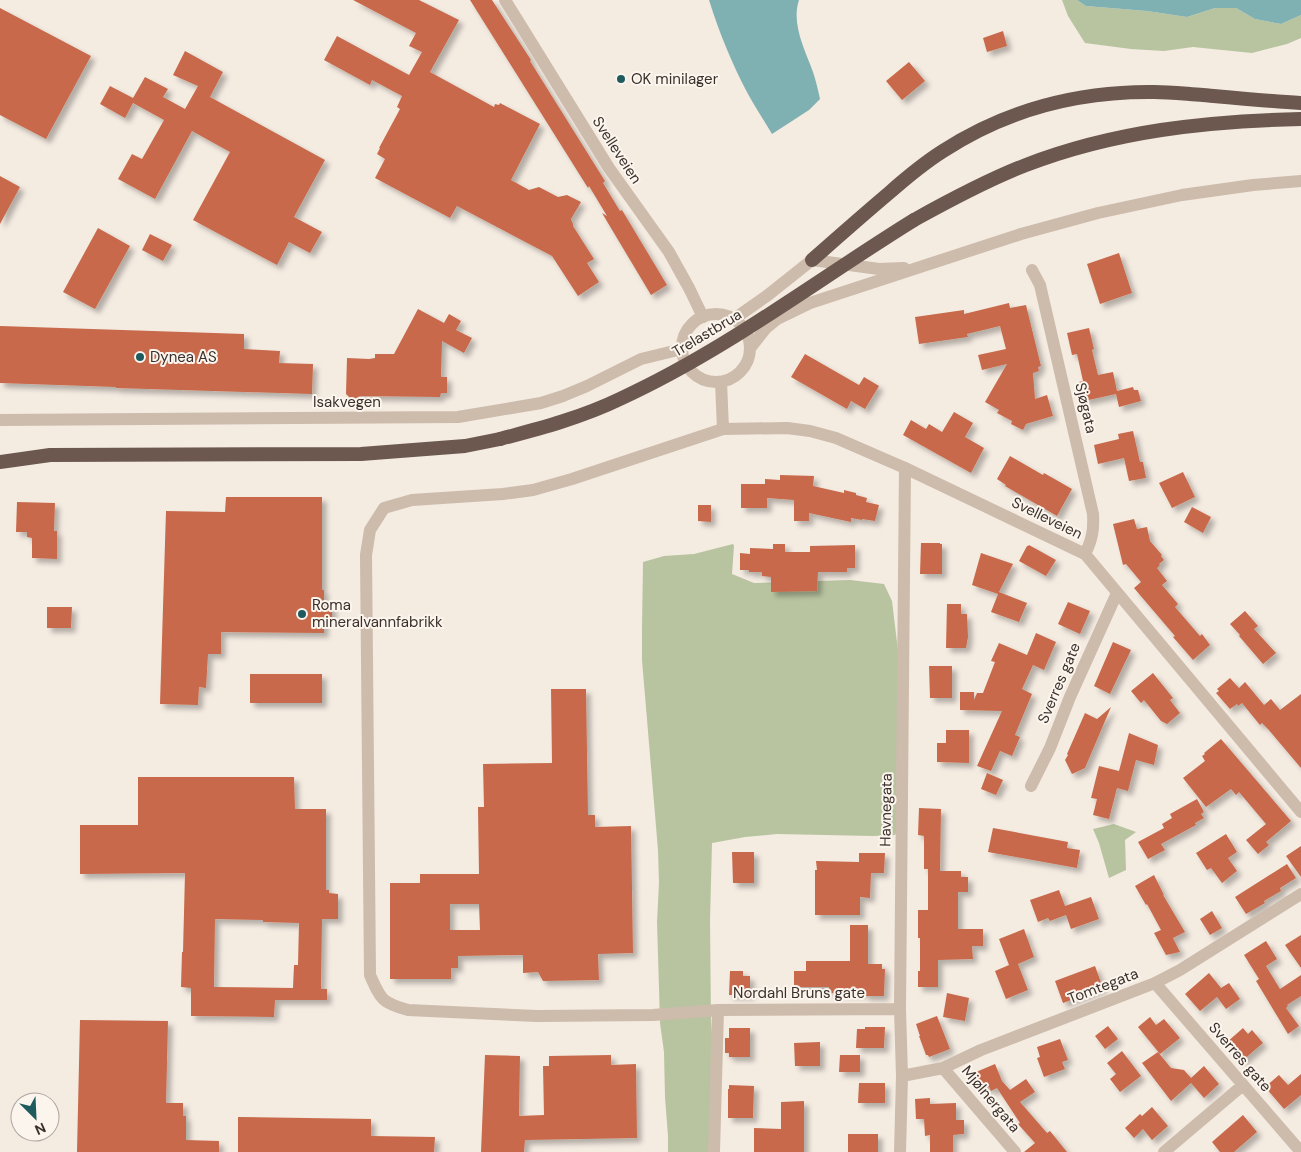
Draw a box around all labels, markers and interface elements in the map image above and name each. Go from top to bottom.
place label: OK minilager [631,69,719,89]
marker: OK minilager [615,73,627,85]
street label: Svelleveien [588,112,646,188]
street label: Trelastbrua [669,304,745,362]
place label: Dynea AS [150,347,217,367]
marker: Dynea AS [134,351,146,363]
street label: Sjøgata [1070,381,1102,435]
street label: Isakvegen [313,392,381,412]
street label: Svelleveien [1008,492,1086,544]
place label: Roma mineralvannfabrikk [312,595,443,632]
marker: Roma mineralvannfabrikk [296,608,308,620]
street label: Sverres gate [1033,639,1085,727]
street label: Havnegata [875,773,897,847]
street label: Tomtegata [1065,963,1141,1009]
street label: Nordahl Bruns gate [733,983,865,1003]
street label: Sverres gate [1204,1018,1276,1096]
street label: Mjølnergata [957,1061,1025,1137]
north arrow [10,1092,60,1142]
text: N [32,1119,49,1139]

